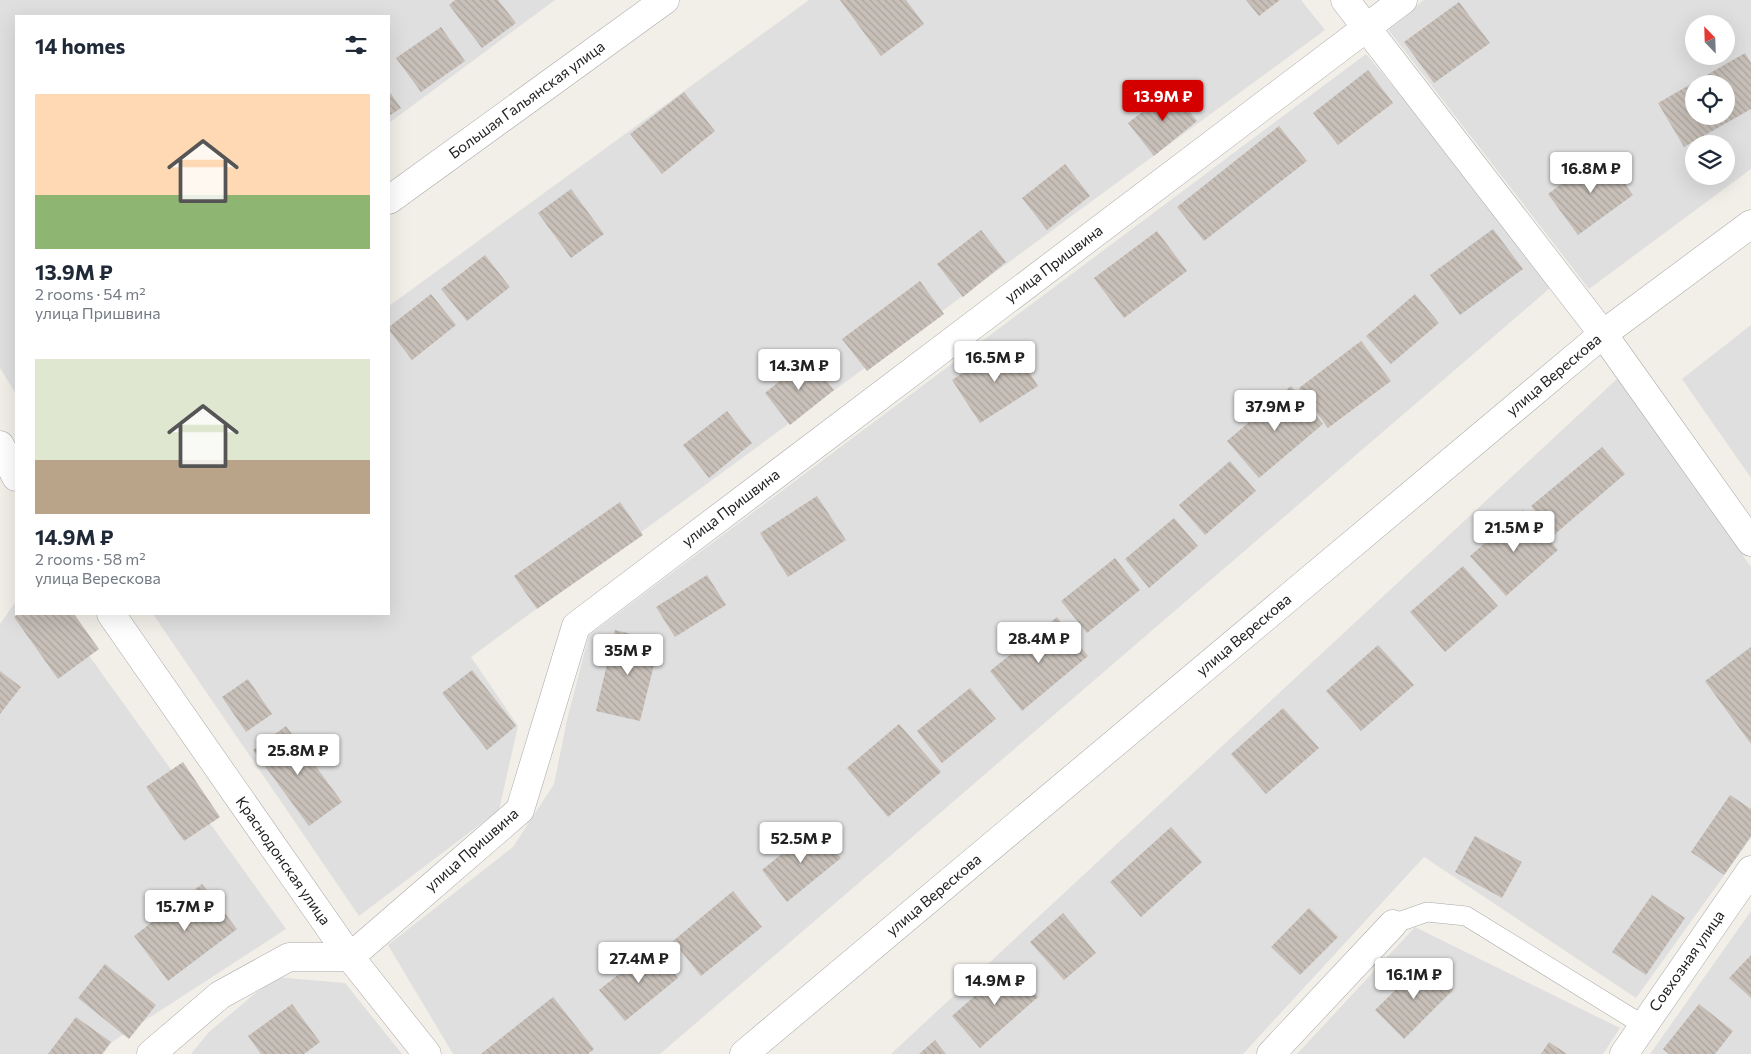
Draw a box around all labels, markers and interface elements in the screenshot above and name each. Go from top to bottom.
north arrow [1685,15,1735,65]
map controls [1685,15,1735,185]
icon: filters [342,31,370,59]
text: 14 homes [35,33,125,58]
street label: Большая Гальянская улица [445,37,608,162]
button: locate [1685,75,1735,125]
pin: 13.9M ₽ [1117,80,1209,122]
text: 13.9M ₽ [1133,86,1193,105]
icon: home [158,126,248,216]
button: layers [1685,135,1735,185]
pin: 16.8M ₽ [1545,152,1637,194]
text: 16.8M ₽ [1561,158,1621,177]
street label: улица Пришвина [1001,221,1106,306]
text: 13.9M ₽ [35,259,113,284]
text: 2 rooms · 54 m² [35,284,146,303]
text: улица Пришвина [35,303,161,322]
street label: улица Верескова [1502,329,1604,419]
pin: 16.5M ₽ [949,340,1041,383]
text: 16.5M ₽ [965,347,1025,366]
pin: 14.3M ₽ [753,348,845,391]
text: 14.3M ₽ [769,355,829,374]
pin: 37.9M ₽ [1229,390,1321,432]
icon: home [158,391,248,481]
text: 37.9M ₽ [1245,396,1305,415]
street label: улица Пришвина [678,465,783,550]
pin: 21.5M ₽ [1468,510,1560,553]
text: 21.5M ₽ [1485,517,1543,536]
text: 14.9M ₽ [35,524,114,549]
text: 2 rooms · 58 m² [35,549,146,568]
text: улица Верескова [35,568,161,587]
street label: улица Верескова [1192,589,1294,679]
pin: 28.4M ₽ [993,622,1085,664]
text: 28.4M ₽ [1008,628,1070,647]
pin: 35M ₽ [593,634,663,676]
text: 35M ₽ [604,640,652,659]
pin: 25.8M ₽ [252,734,344,776]
text: 25.8M ₽ [267,740,329,759]
street label: Краснодонская улица [233,793,335,928]
street label: улица Пришвина [421,804,522,895]
pin: 52.5M ₽ [755,822,847,864]
text: 52.5M ₽ [770,828,832,847]
street label: улица Верескова [882,849,984,939]
pin: 15.7M ₽ [139,890,231,932]
text: 15.7M ₽ [156,896,214,915]
street label: Совхозная улица [1645,906,1728,1014]
pin: 27.4M ₽ [593,942,685,984]
text: 27.4M ₽ [609,948,669,967]
pin: 16.1M ₽ [1368,958,1460,1000]
pin: 14.9M ₽ [949,964,1041,1006]
text: 16.1M ₽ [1386,964,1442,983]
text: 14.9M ₽ [965,970,1025,989]

